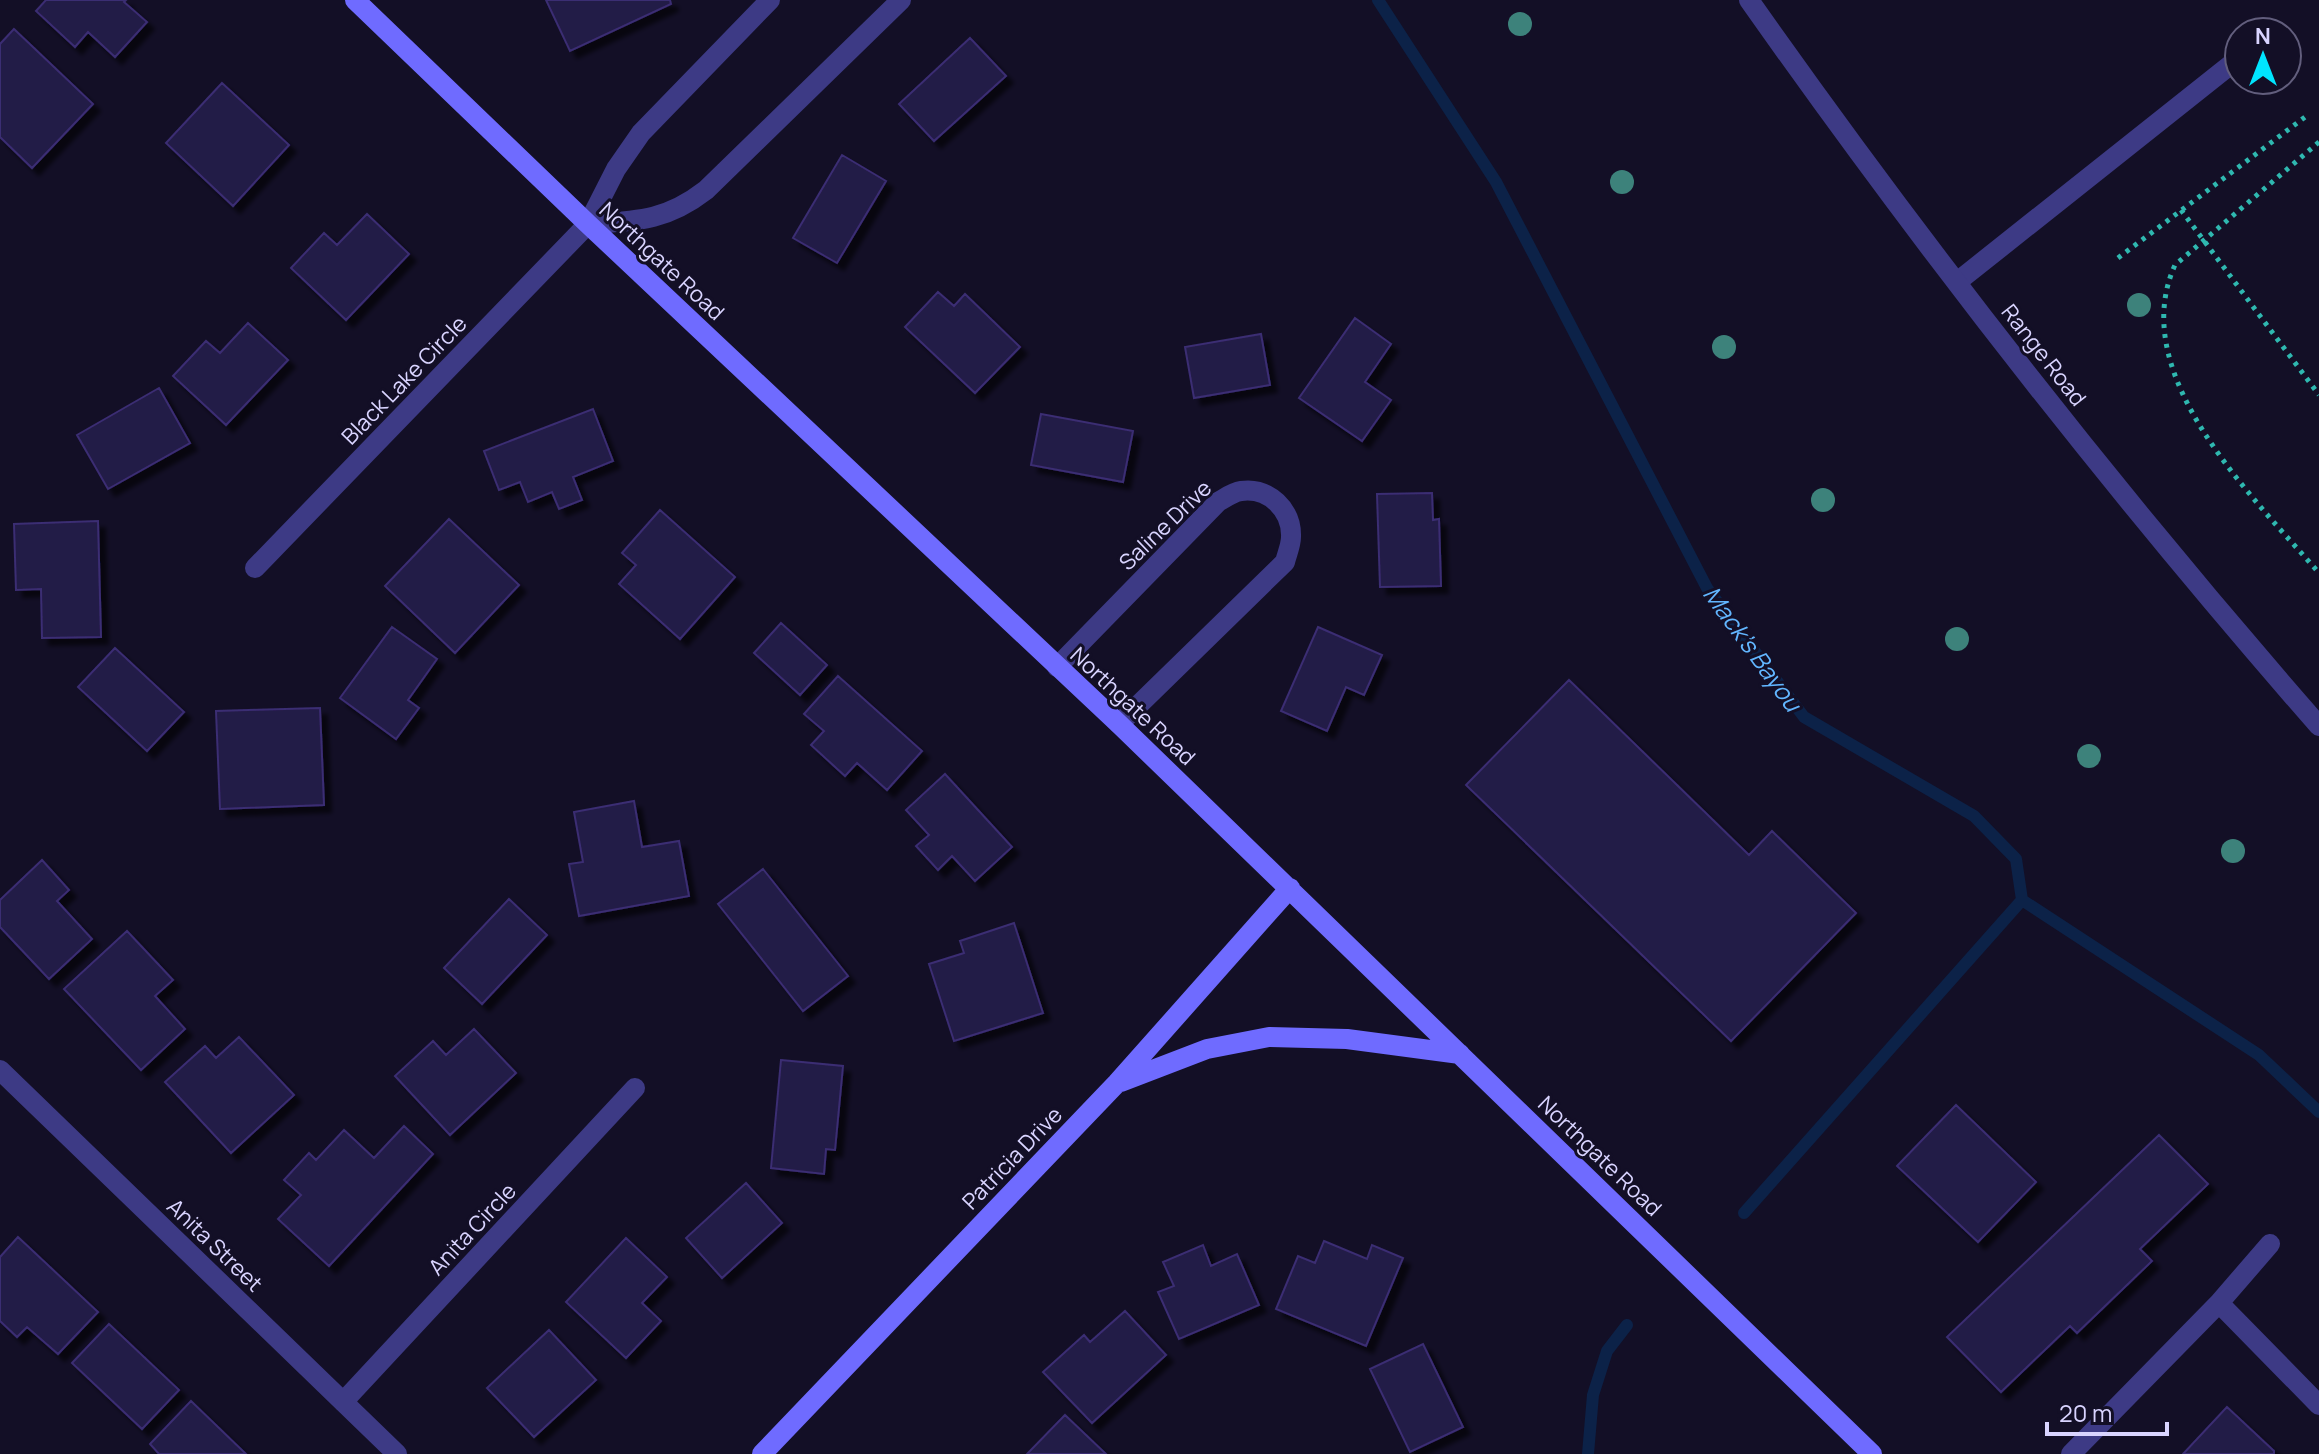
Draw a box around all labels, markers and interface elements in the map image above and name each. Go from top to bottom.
north arrow [2223,16,2303,96]
text: N [2255,21,2271,51]
street label: Northgate Road [593,195,731,327]
street label: Range Road [1995,298,2093,412]
street label: Black Lake Circle [335,309,473,451]
street label: Saline Drive [1112,473,1218,577]
water label: Mack's Bayou [1696,579,1811,719]
street label: Northgate Road [1064,640,1202,772]
street label: Northgate Road [1532,1089,1668,1223]
street label: Patricia Drive [955,1100,1069,1216]
street label: Anita Circle [421,1176,523,1282]
street label: Anita Street [161,1192,270,1298]
scale bar [2047,1386,2167,1436]
text: 20 m [2059,1396,2112,1429]

